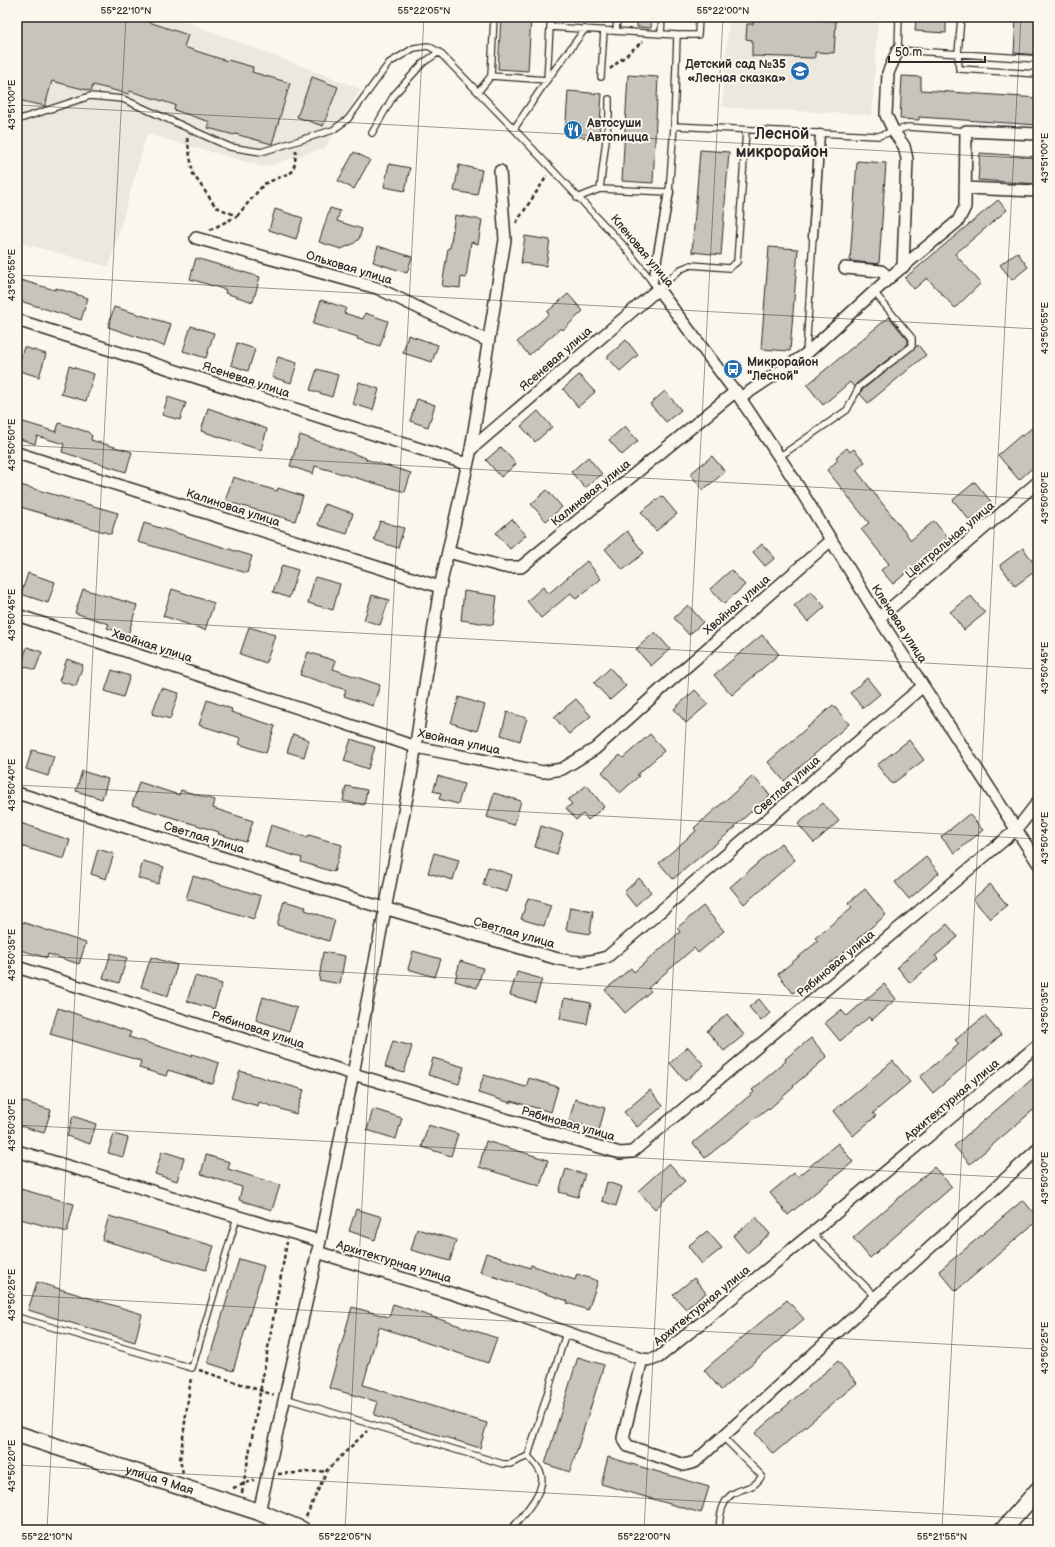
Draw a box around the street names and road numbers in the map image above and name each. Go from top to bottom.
street label: Кленовая улица [607,211,677,291]
street label: Ольховая улица [304,248,394,288]
street label: Ясеневая улица [517,324,595,394]
street label: Ясеневая улица [200,359,292,401]
street label: Калиновая улица [548,456,634,530]
street label: Калиновая улица [184,486,282,530]
street label: Центральная улица [902,498,998,582]
street label: Хвойная улица [701,572,773,638]
street label: Кленовая улица [868,582,930,666]
street label: Хвойная улица [110,626,194,666]
street label: Хвойная улица [417,726,501,758]
street label: Светлая улица [750,753,824,819]
street label: Светлая улица [162,819,246,857]
street label: Светлая улица [472,914,556,952]
street label: Рябиновая улица [794,927,878,1001]
street label: Рябиновая улица [210,1008,306,1052]
street label: Архитектурная улица [901,1056,1003,1145]
street label: Рябиновая улица [519,1103,617,1145]
street label: Архитектурная улица [334,1237,453,1287]
street label: Архитектурная улица [650,1263,753,1350]
street label: улица 9 Мая [124,1462,196,1498]

